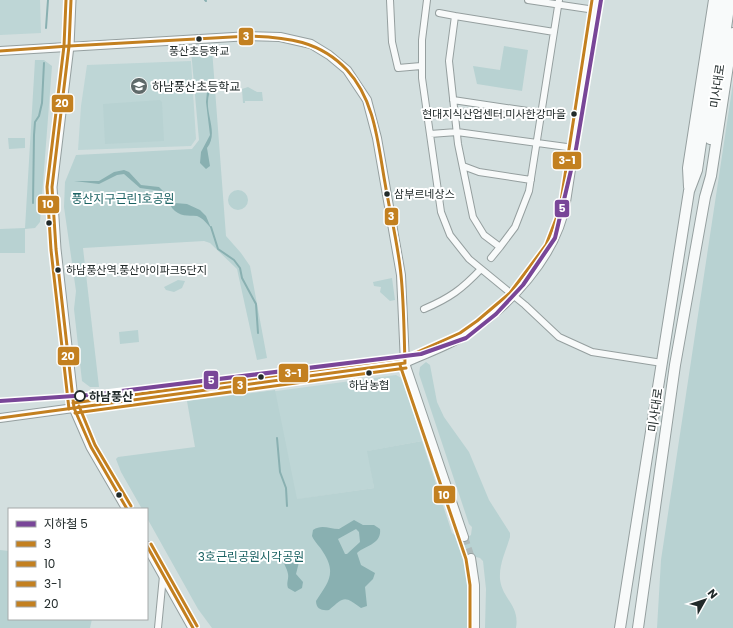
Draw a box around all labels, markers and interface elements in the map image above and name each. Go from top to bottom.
line badge: 3 [238,27,254,46]
text: 3 [243,28,250,44]
marker: 풍산초등학교 [194,34,204,44]
place label: 풍산초등학교 [169,43,229,59]
street label: 미사대로 [706,63,728,109]
school or university icon: 하남풍산초등학교 [129,76,149,96]
place label: 하남풍산초등학교 [152,78,240,95]
line badge: 20 [51,94,74,113]
text: 20 [55,95,69,111]
place label: 현대지식산업센터.미사한강마을 [422,106,566,122]
marker: 현대지식산업센터.미사한강마을 [569,109,579,119]
line badge: 3-1 [552,151,582,170]
text: 3-1 [558,152,576,168]
place label: 삼부르네상스 [394,186,455,202]
marker: 삼부르네상스 [382,189,392,199]
park label: 풍산지구근린1호공원 [71,190,175,207]
line badge: 10 [37,195,60,214]
text: 10 [42,196,54,212]
line badge: 5 [554,199,570,218]
text: 5 [558,200,566,216]
line badge: 3 [384,207,399,226]
text: 3 [388,208,395,224]
unlabelled marker [44,218,54,228]
place label: 하남풍산역.풍산아이파크5단지 [66,262,207,278]
marker: 하남풍산역.풍산아이파크5단지 [53,265,63,275]
line badge: 20 [57,346,80,366]
text: 20 [61,348,75,364]
line badge: 3-1 [278,363,309,383]
text: 3-1 [284,365,302,381]
marker: 하남농협 [364,368,374,378]
line badge: 5 [203,370,219,390]
text: 5 [207,372,215,388]
unlabelled marker [256,372,266,382]
line badge: 3 [232,376,247,395]
text: 3 [237,377,244,393]
place label: 하남농협 [349,377,389,393]
street label: 미사대로 [644,387,666,433]
place label: 하남풍산 [89,388,133,405]
marker: 하남풍산 [74,390,86,402]
line badge: 10 [433,485,456,504]
text: 10 [438,487,450,503]
unlabelled marker [114,490,124,500]
legend [8,508,148,620]
text: 지하철 5 [44,515,88,532]
text: 3 [44,535,51,552]
park label: 3호근린공원시각공원 [198,548,304,565]
text: 10 [44,555,55,572]
text: 3-1 [44,575,62,592]
north arrow [685,580,725,620]
text: N [704,585,722,602]
text: 20 [44,595,58,612]

